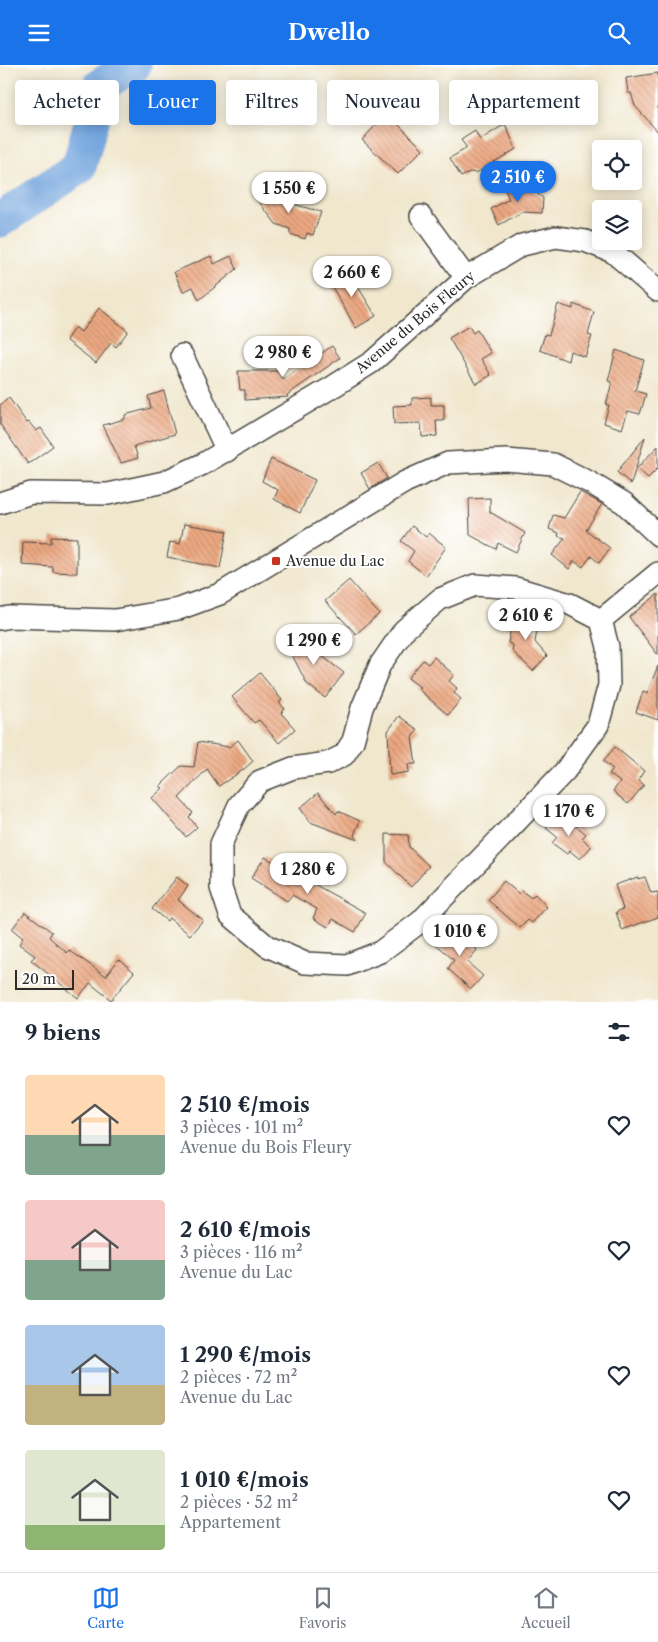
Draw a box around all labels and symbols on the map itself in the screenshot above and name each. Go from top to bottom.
pin: 2 510 € [472,161,564,203]
pin: 1 550 € [243,171,335,214]
pin: 2 660 € [306,255,398,298]
street label: Avenue du Bois Fleury [351,267,478,378]
pin: 2 980 € [237,335,329,378]
place label: Avenue du Lac [285,552,384,570]
marker: Avenue du Lac [270,555,282,567]
pin: 2 610 € [480,599,572,641]
pin: 1 290 € [268,623,360,666]
pin: 1 170 € [523,795,615,837]
pin: 1 280 € [262,853,354,895]
pin: 1 010 € [414,915,506,957]
scale bar [15,967,74,990]

